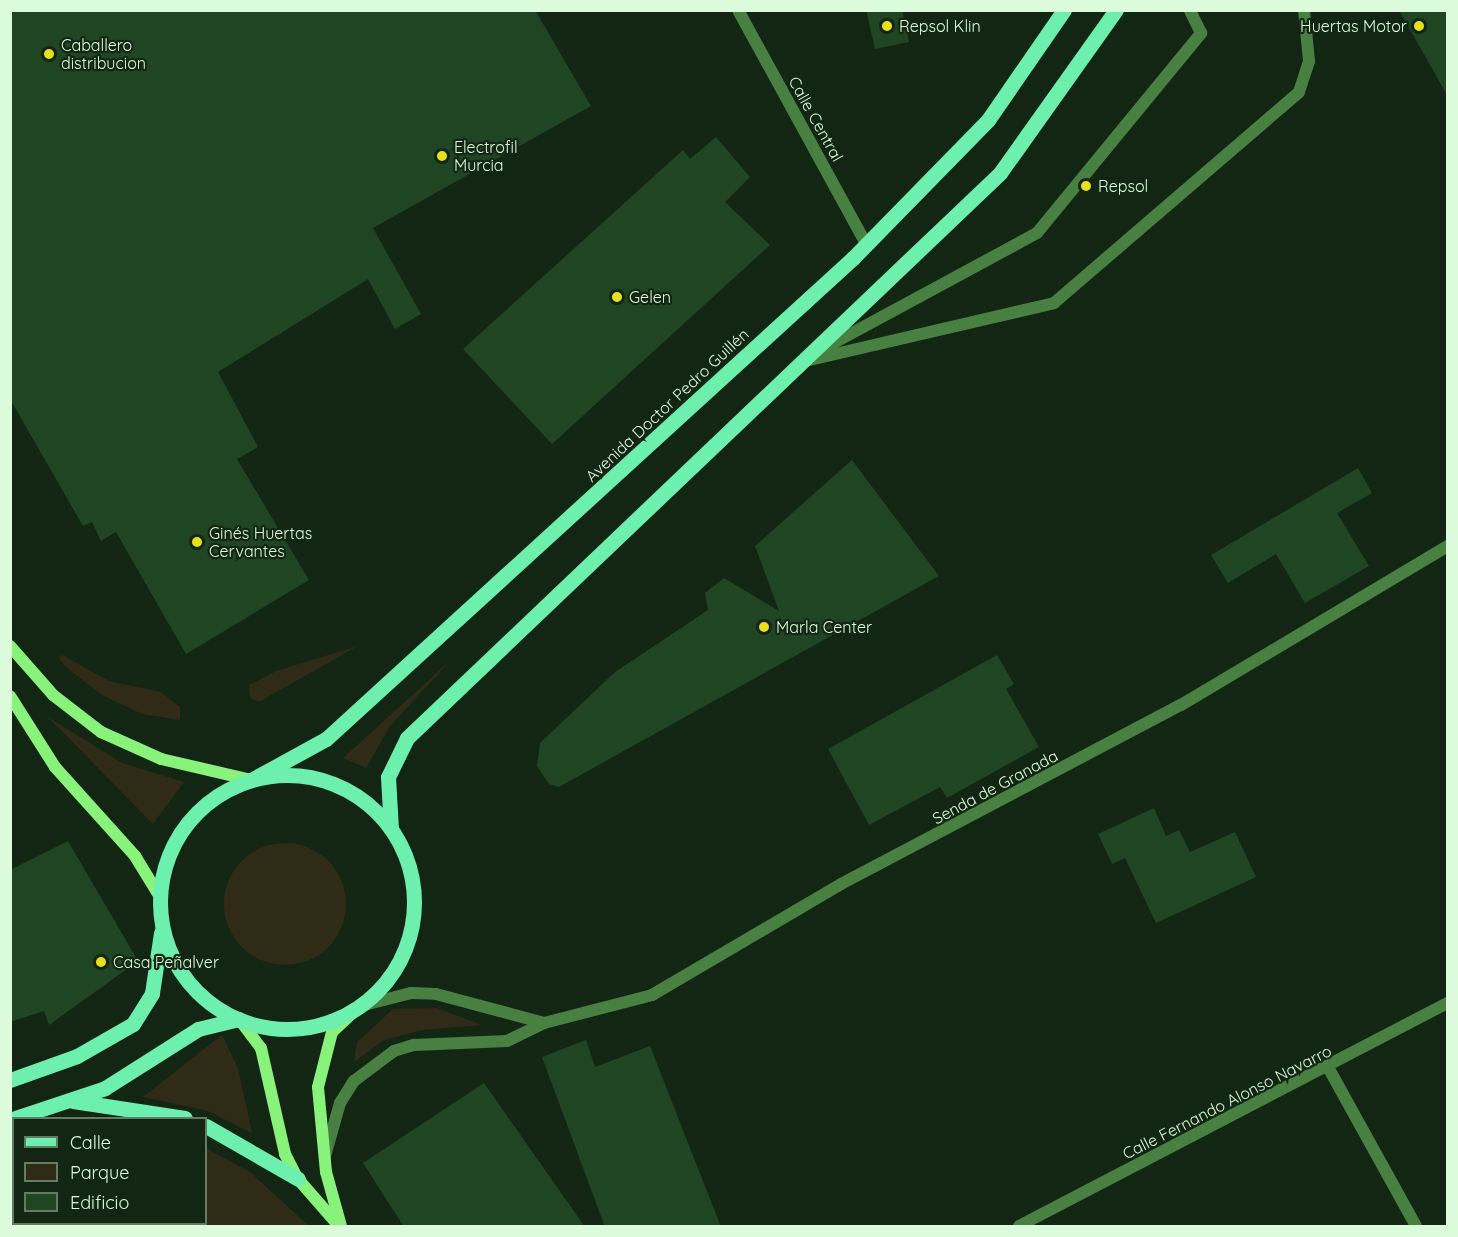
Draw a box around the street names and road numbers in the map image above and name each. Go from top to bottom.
street label: Calle Central [785,73,847,165]
street label: Avenida Doctor Pedro Guillén [581,324,753,486]
street label: Senda de Granada [929,746,1061,828]
street label: Calle Fernando Alonso Navarro [1119,1041,1335,1163]

